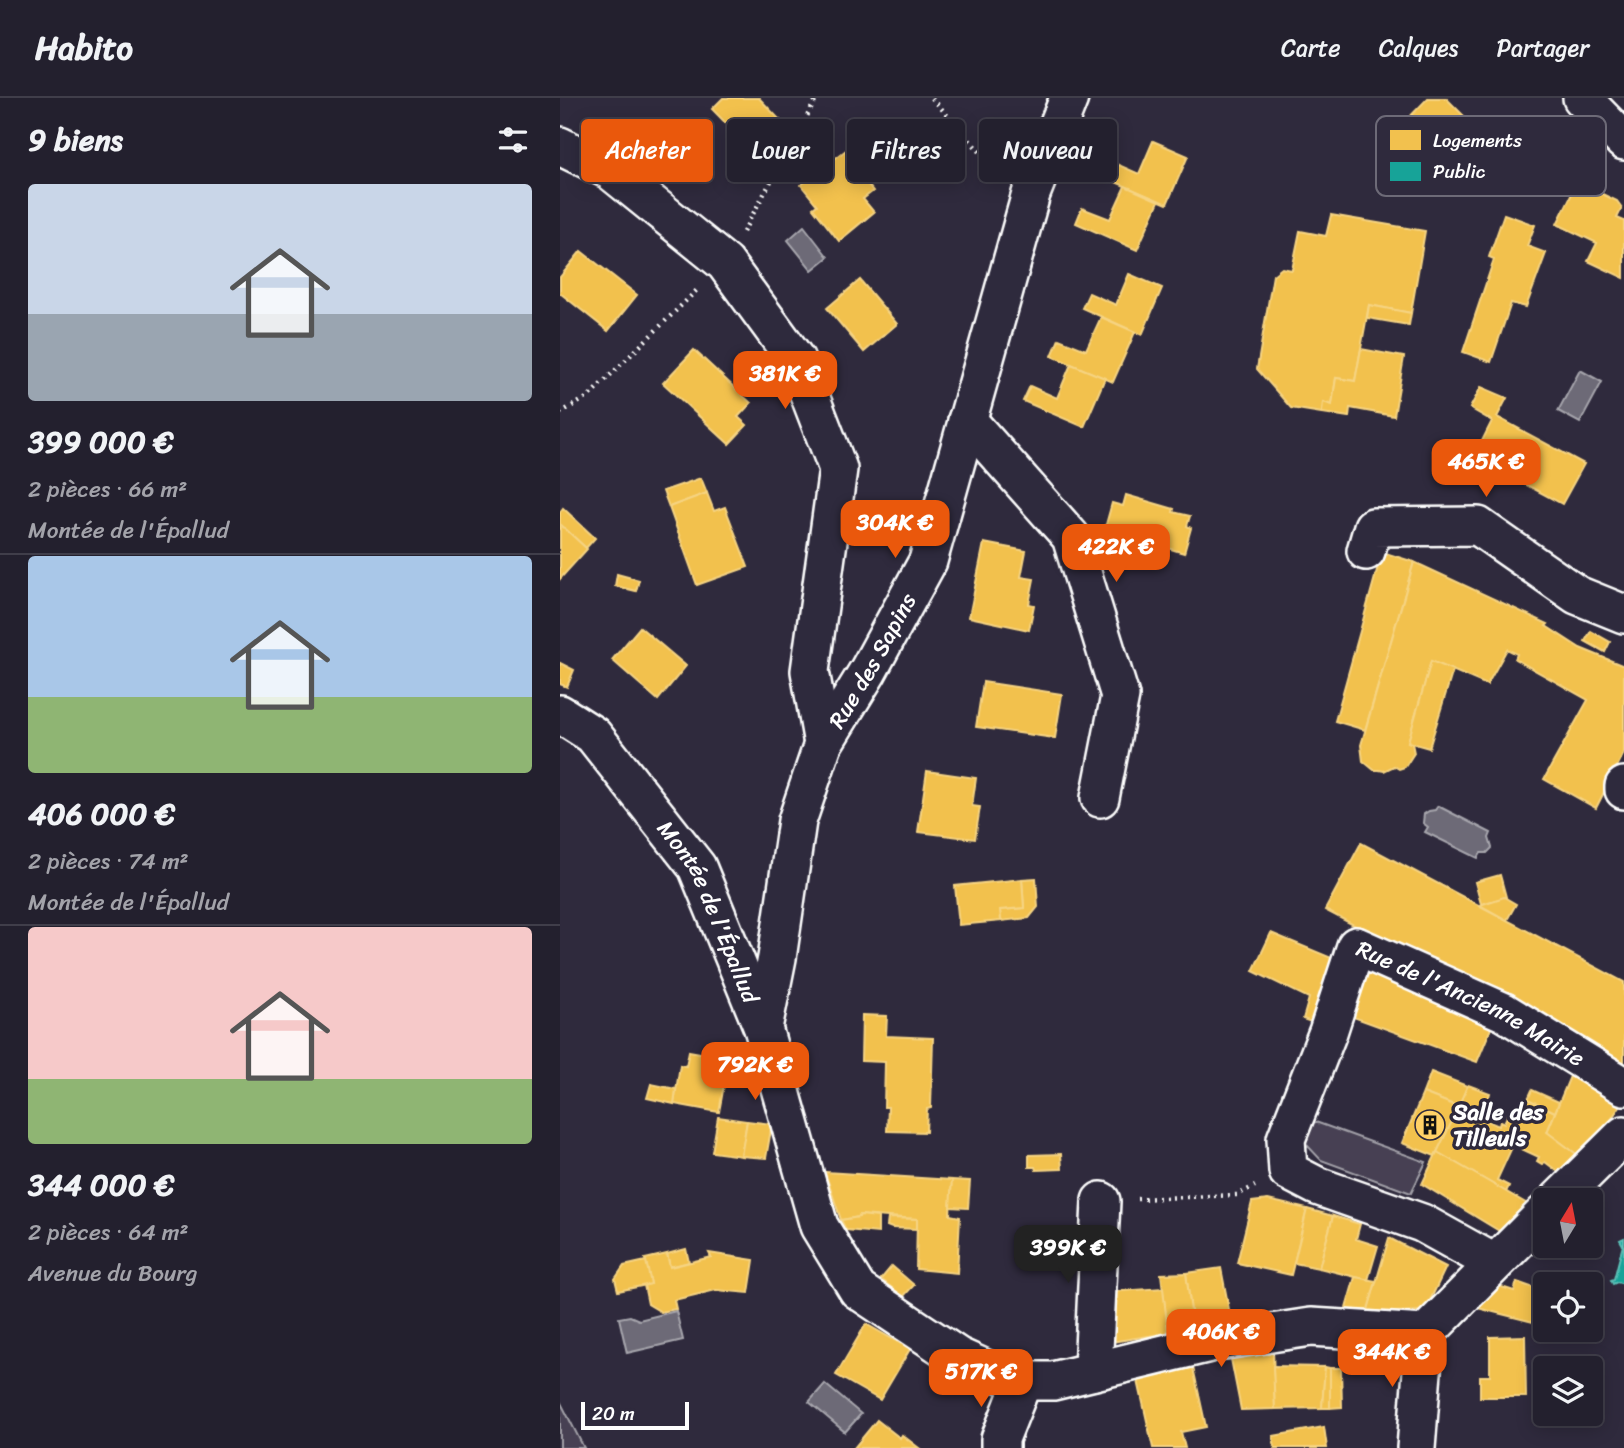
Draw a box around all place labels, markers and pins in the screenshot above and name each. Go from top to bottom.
pin: 381K € [728,352,842,411]
pin: 465K € [1429,440,1543,499]
pin: 304K € [838,500,952,560]
pin: 422K € [1059,524,1173,584]
pin: 792K € [698,1042,812,1102]
place label: Salle des Tilleuls [1452,1092,1545,1159]
building icon: Salle des Tilleuls [1413,1108,1447,1142]
pin: 399K € [1011,1226,1125,1285]
pin: 406K € [1164,1310,1278,1369]
pin: 344K € [1335,1330,1449,1389]
pin: 517K € [924,1350,1038,1409]

